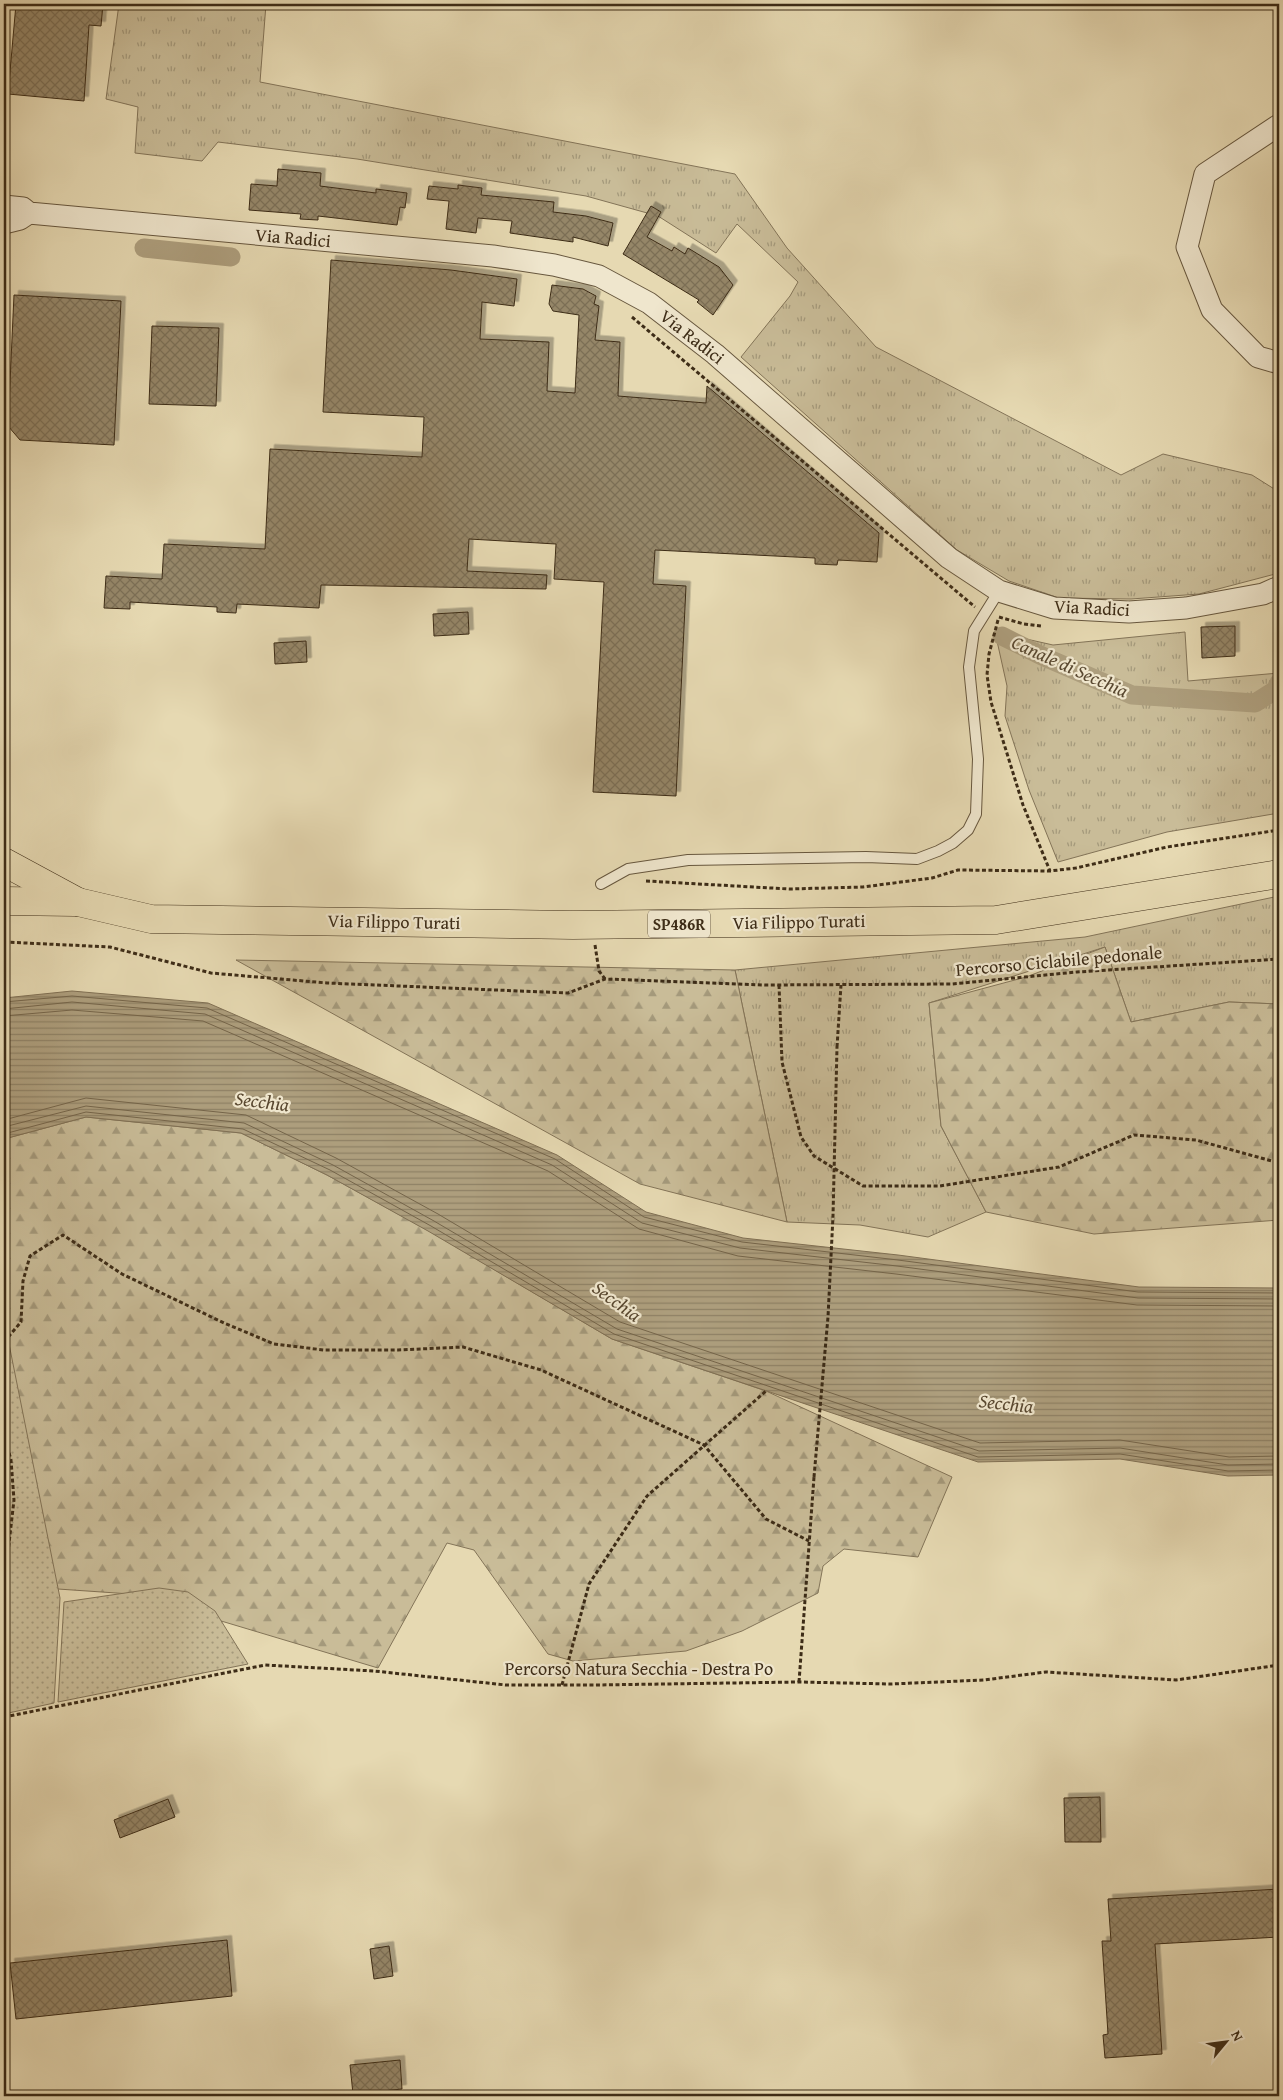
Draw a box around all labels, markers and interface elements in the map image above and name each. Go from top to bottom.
street label: Via Radici [254,221,332,254]
street label: Via Radici [654,303,731,371]
street label: Via Radici [1053,592,1131,623]
water label: Canale di Secchia [1007,628,1133,704]
street label: Via Filippo Turati [327,907,461,936]
street label: Via Filippo Turati [732,907,866,936]
road number: SP486R [648,911,710,938]
street label: Percorso Ciclabile pedonale [955,938,1163,983]
water label: Secchia [233,1084,291,1118]
water label: Secchia [587,1274,647,1328]
water label: Secchia [977,1386,1035,1420]
street label: Percorso Natura Secchia - Destra Po [505,1655,773,1682]
north arrow [1200,2018,1250,2068]
text: N [1226,2027,1249,2045]

